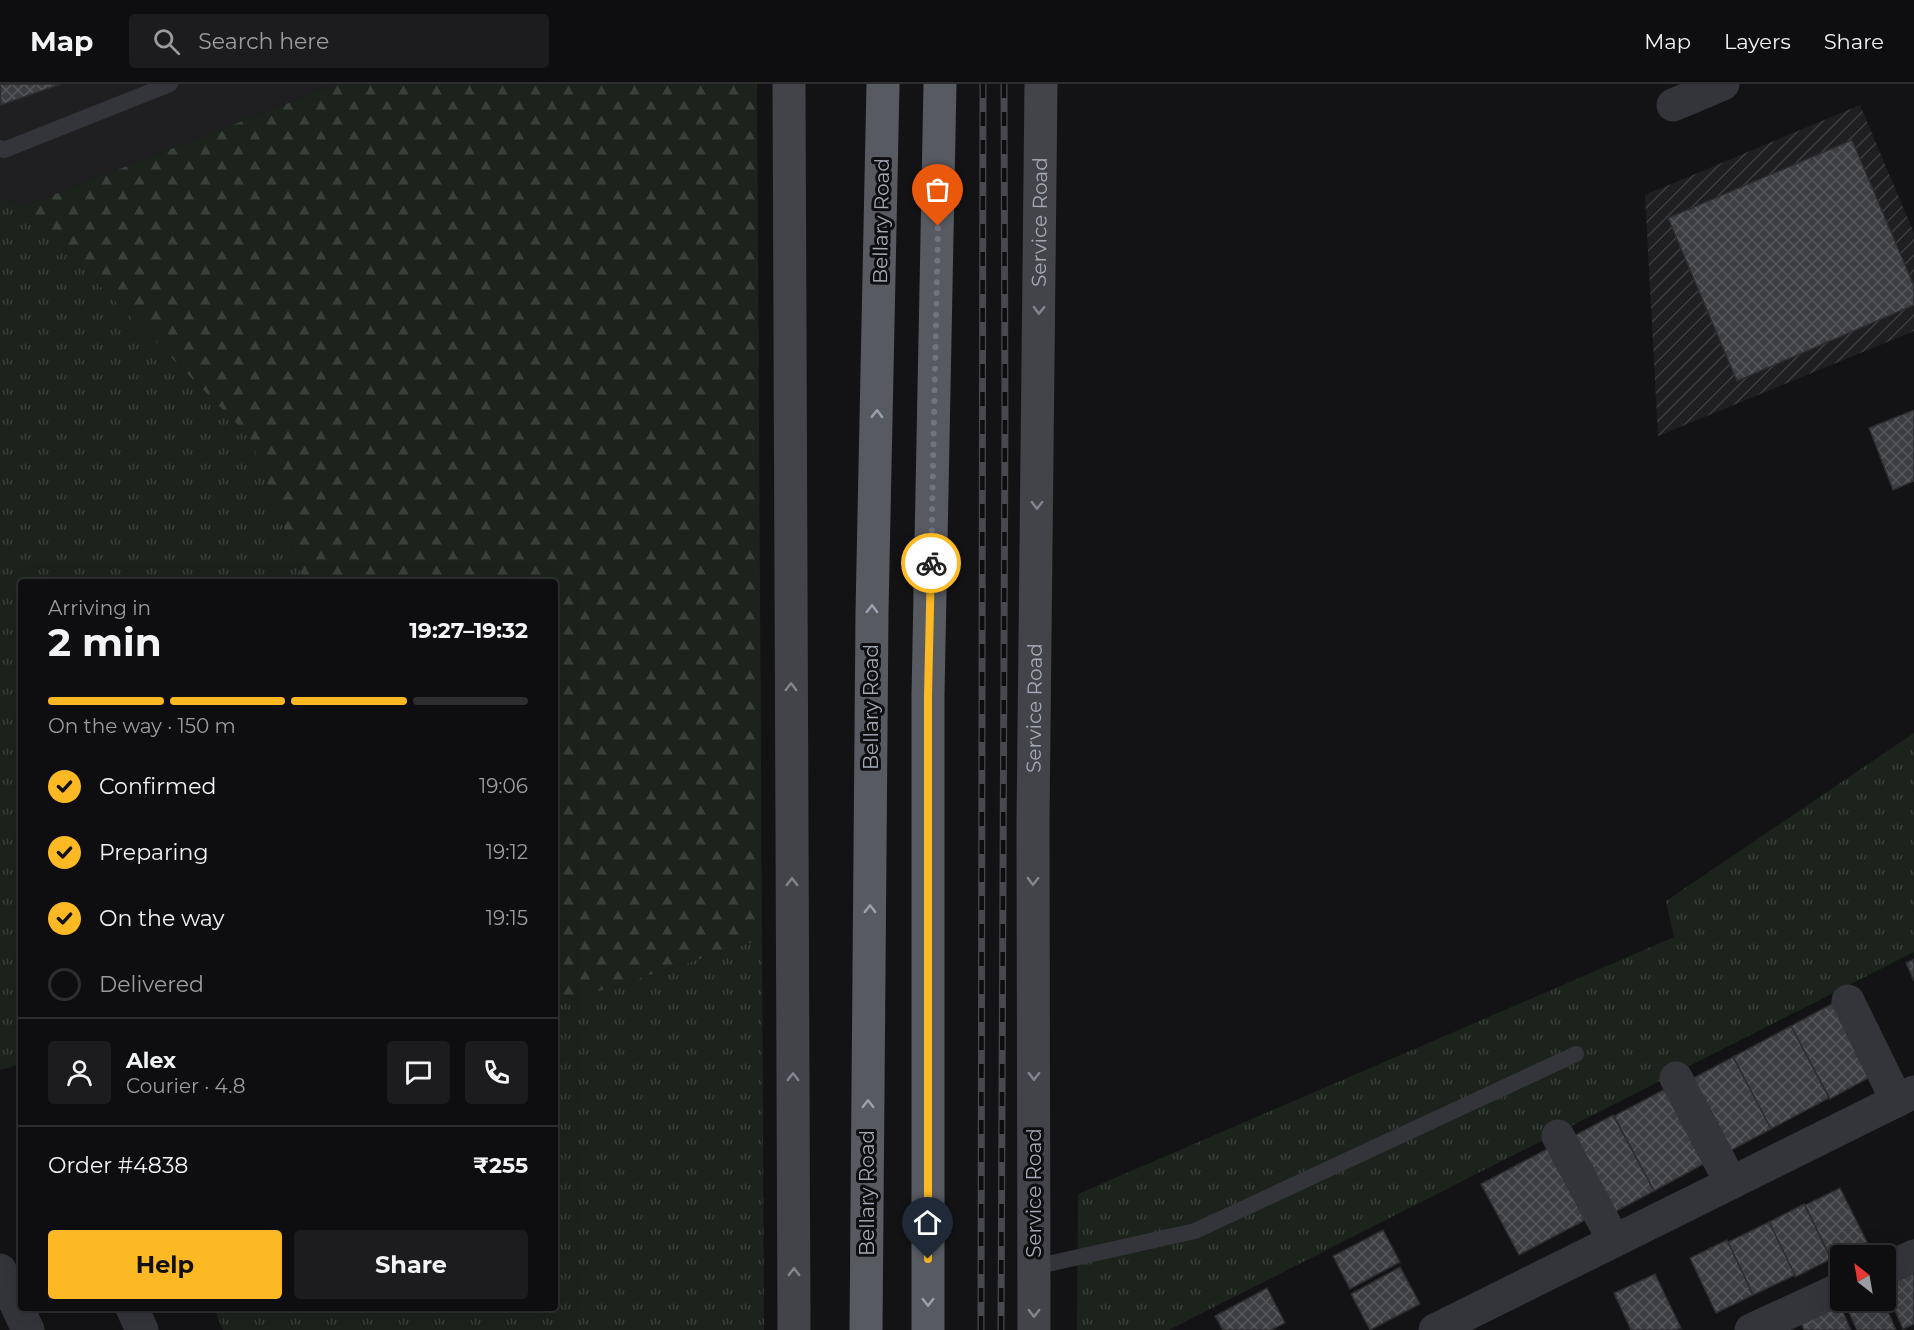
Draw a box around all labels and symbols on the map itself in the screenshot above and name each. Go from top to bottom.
street label: Service Road [1027,157,1052,287]
street label: Bellary Road [868,158,894,284]
pin [912,164,963,226]
one-way arrow [1033,306,1045,315]
one-way arrow [870,409,883,418]
one-way arrow [1030,501,1043,510]
courier [901,533,961,593]
one-way arrow [866,604,878,613]
street label: Service Road [1022,643,1047,773]
street label: Bellary Road [859,644,883,770]
one-way arrow [785,682,797,691]
one-way arrow [786,877,798,886]
one-way arrow [1027,877,1039,886]
one-way arrow [864,904,876,913]
one-way arrow [787,1072,799,1081]
one-way arrow [1028,1072,1040,1081]
one-way arrow [862,1099,874,1108]
street label: Service Road [1022,1128,1046,1258]
street label: Bellary Road [855,1130,879,1256]
pin [902,1197,953,1259]
north arrow [1830,1245,1896,1311]
one-way arrow [788,1267,800,1276]
one-way arrow [922,1297,934,1306]
one-way arrow [1028,1309,1040,1318]

